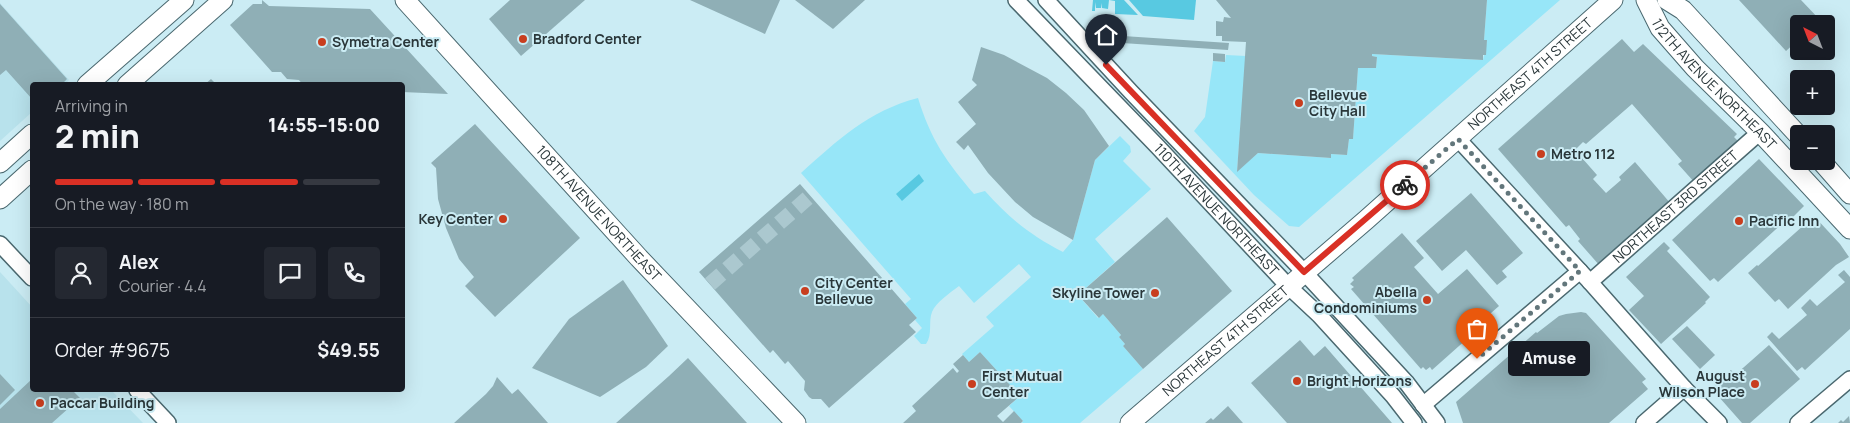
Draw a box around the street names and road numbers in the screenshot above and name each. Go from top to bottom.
street label: NORTHEAST 4TH STREET [1463,12,1597,134]
street label: 112TH AVENUE NORTHEAST [1648,15,1782,154]
street label: 110TH AVENUE NORTHEAST [1150,139,1284,280]
street label: 108TH AVENUE NORTHEAST [532,141,666,285]
street label: NORTHEAST 3RD STREET [1608,145,1742,267]
street label: NORTHEAST 4TH STREET [1158,280,1293,400]

